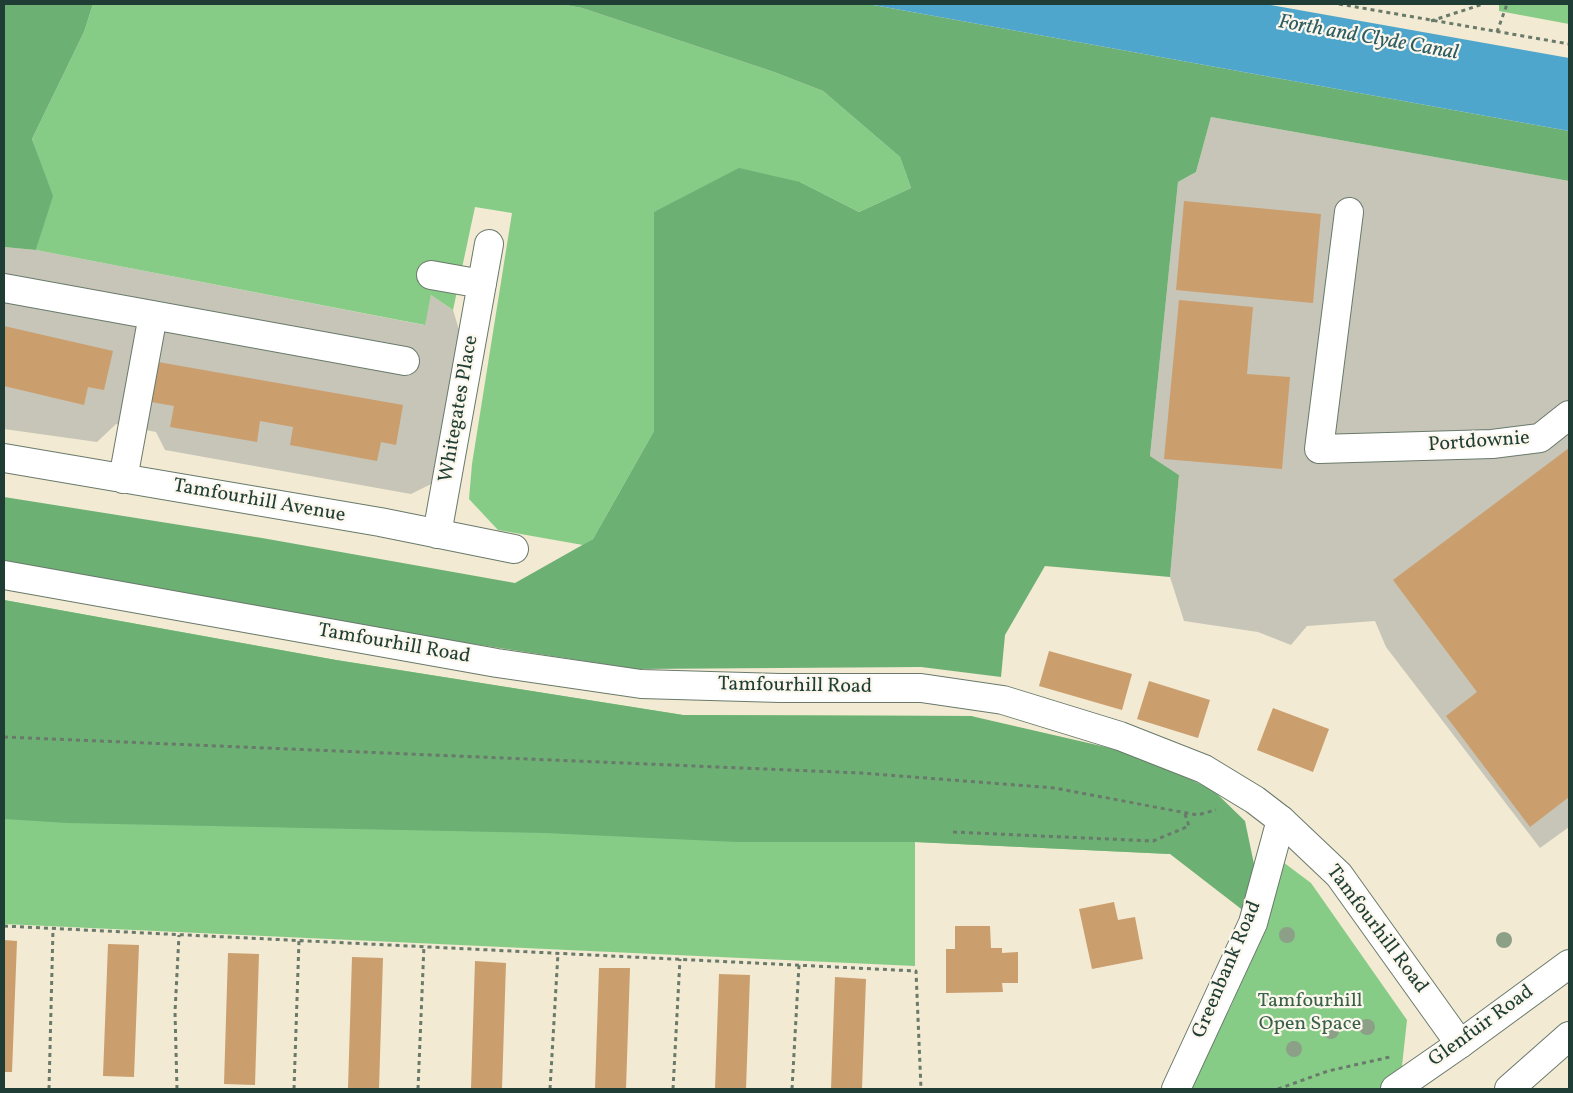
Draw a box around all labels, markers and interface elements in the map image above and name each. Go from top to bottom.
water label: Forth and Clyde Canal [1276,11,1460,67]
street label: Whitegates Place [435,334,485,484]
street label: Portdownie [1427,427,1531,459]
street label: Tamfourhill Avenue [171,475,347,529]
street label: Tamfourhill Road [316,620,472,670]
street label: Tamfourhill Road [718,674,872,700]
street label: Tamfourhill Road [1320,861,1432,999]
street label: Greenbank Road [1188,898,1268,1042]
street label: Glenfuir Road [1425,981,1539,1073]
park label: Tamfourhill Open Space [1257,990,1363,1037]

